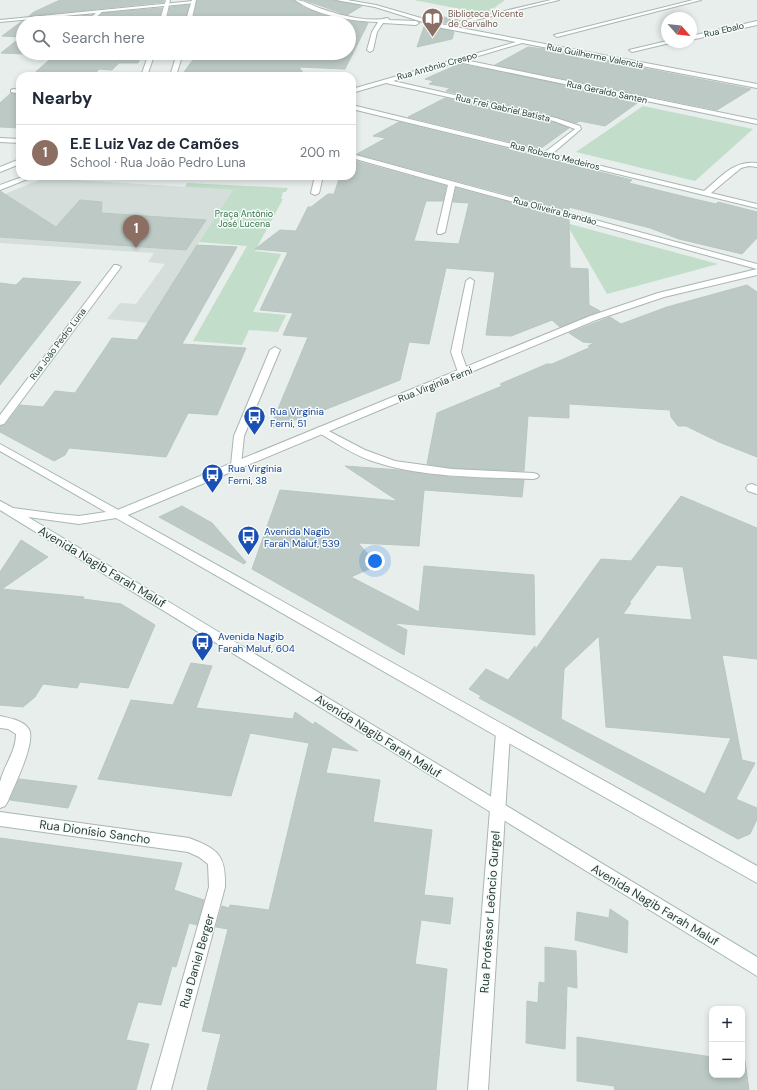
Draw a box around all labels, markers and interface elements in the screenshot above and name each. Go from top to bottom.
library icon: Biblioteca Vicente de Carvalho [419,6,445,39]
place label: Biblioteca Vicente de Carvalho [448,8,524,30]
north arrow [661,12,697,48]
search box [16,16,356,60]
street label: Rua Ebalo [703,20,745,40]
icon: search [30,27,52,49]
text: Search here [62,28,145,48]
street label: Rua Guilherme Valencia [546,41,644,71]
street label: Rua Antônio Crespo [395,49,479,83]
street label: Rua Geraldo Santen [566,78,648,106]
text: Nearby [32,87,92,109]
street label: Rua Frei Gabriel Batista [455,91,551,125]
text: E.E Luiz Vaz de Camões [70,134,239,154]
street label: Rua Roberto Medeiros [509,139,602,173]
text: 1 [43,144,47,161]
text: 200 m [300,144,340,161]
text: School · Rua João Pedro Luna [70,154,246,171]
street label: Rua Oliveira Brandão [512,194,598,228]
park label: Praça Antônio José Lucena [215,208,273,230]
pin: 1 [123,215,149,248]
street label: Rua João Pedro Luna [27,306,89,382]
street label: Rua Virginía Ferni [396,364,474,405]
bus stop icon: Rua Virgínia Ferni, 51 [242,404,268,437]
place label: Rua Virgínia Ferni, 51 [270,405,324,430]
bus stop icon: Rua Virgínia Ferni, 38 [200,461,226,494]
place label: Rua Virgínia Ferni, 38 [228,462,282,487]
street label: Avenida Nagib Farah Maluf [35,523,169,611]
bus stop icon: Avenida Nagib Farah Maluf, 539 [235,524,261,557]
place label: Avenida Nagib Farah Maluf, 539 [264,525,340,550]
your location [365,551,385,571]
bus stop icon: Avenida Nagib Farah Maluf, 604 [189,629,215,662]
place label: Avenida Nagib Farah Maluf, 604 [218,630,295,655]
street label: Avenida Nagib Farah Maluf [312,690,444,782]
street label: Rua Dionísio Sancho [38,816,152,848]
street label: Rua Professor Leôncio Gurgel [476,830,504,994]
street label: Avenida Nagib Farah Maluf [588,861,722,949]
street label: Rua Daniel Berger [176,912,218,1010]
map controls [709,1006,745,1078]
button: + [709,1006,745,1042]
button: − [709,1042,745,1078]

